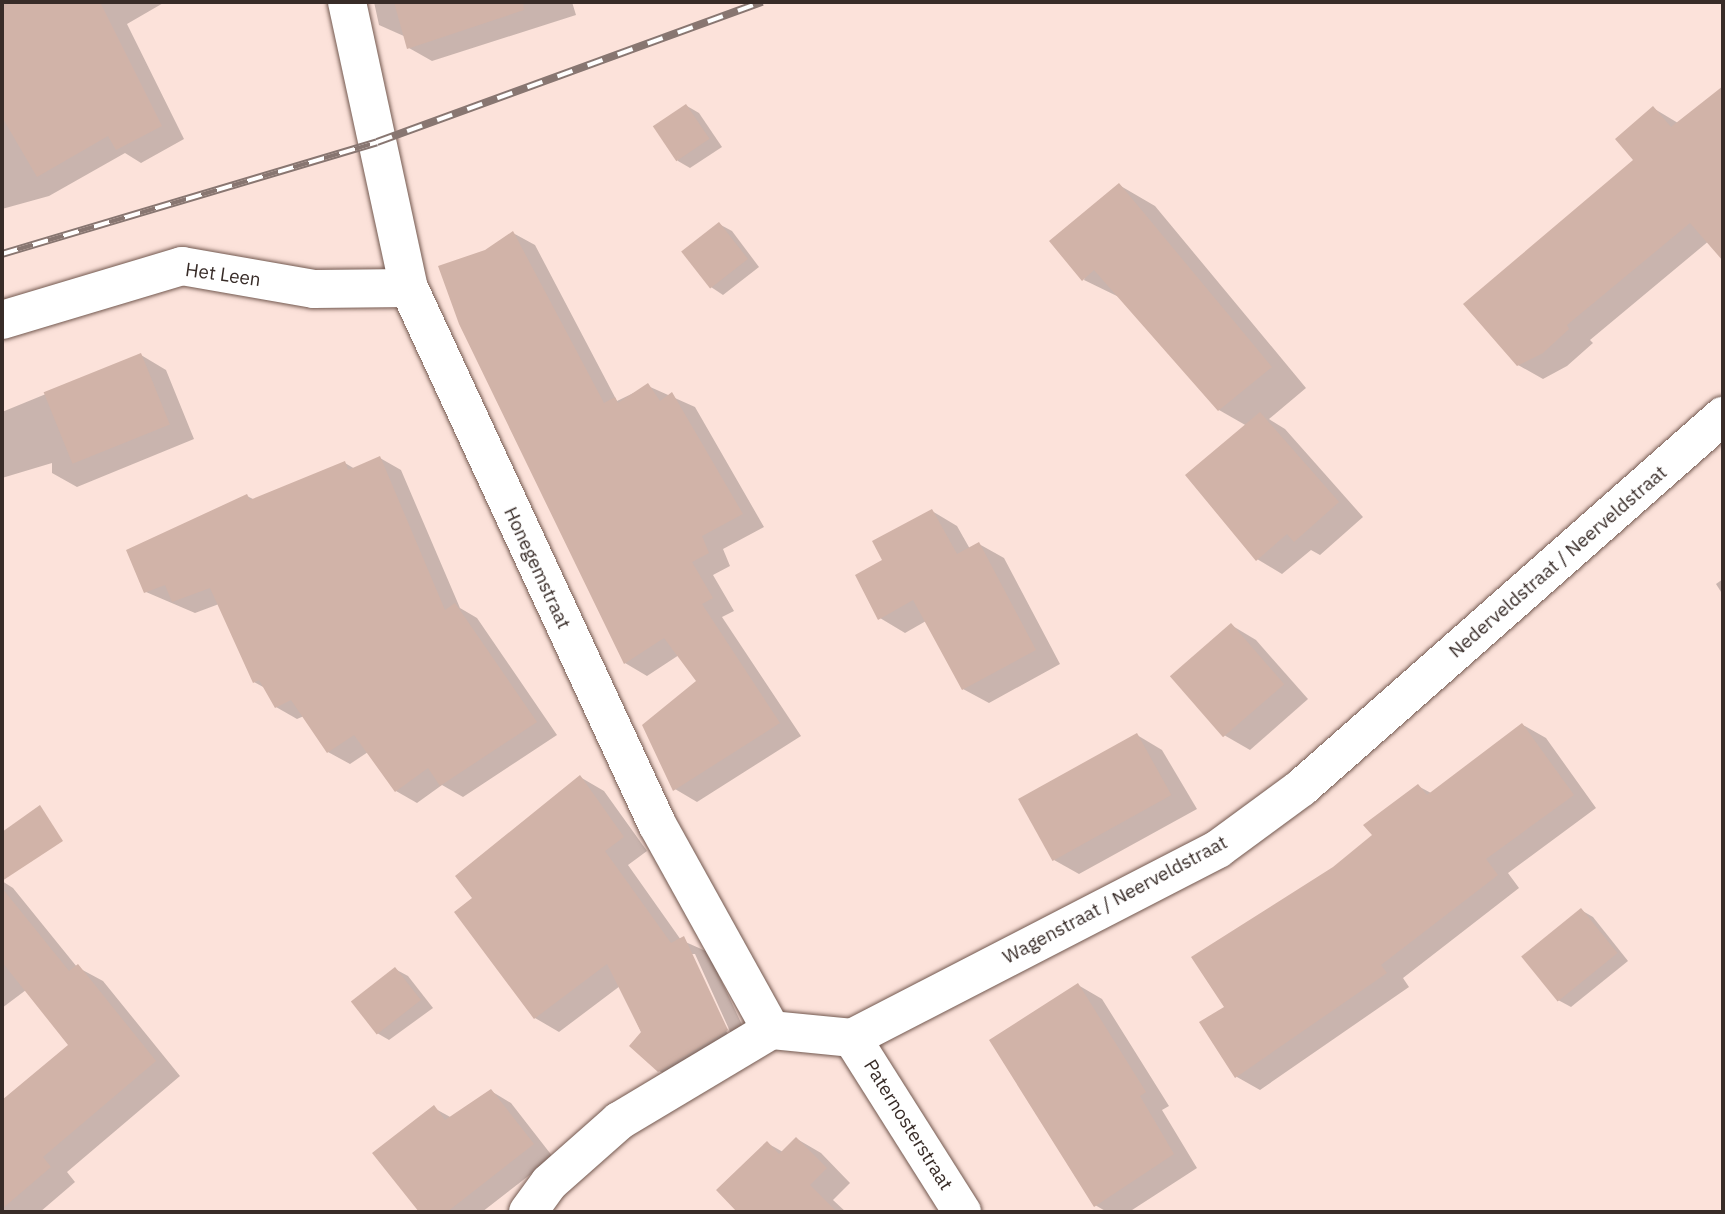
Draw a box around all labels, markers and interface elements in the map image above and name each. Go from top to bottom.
street label: Het Leen [184,258,262,292]
street label: Nederveldstraat / Neerveldstraat [1444,461,1672,663]
street label: Honegemstraat [499,503,575,633]
street label: Wagenstraat / Neerveldstraat [999,831,1231,969]
street label: Paternosterstraat [859,1055,957,1195]

